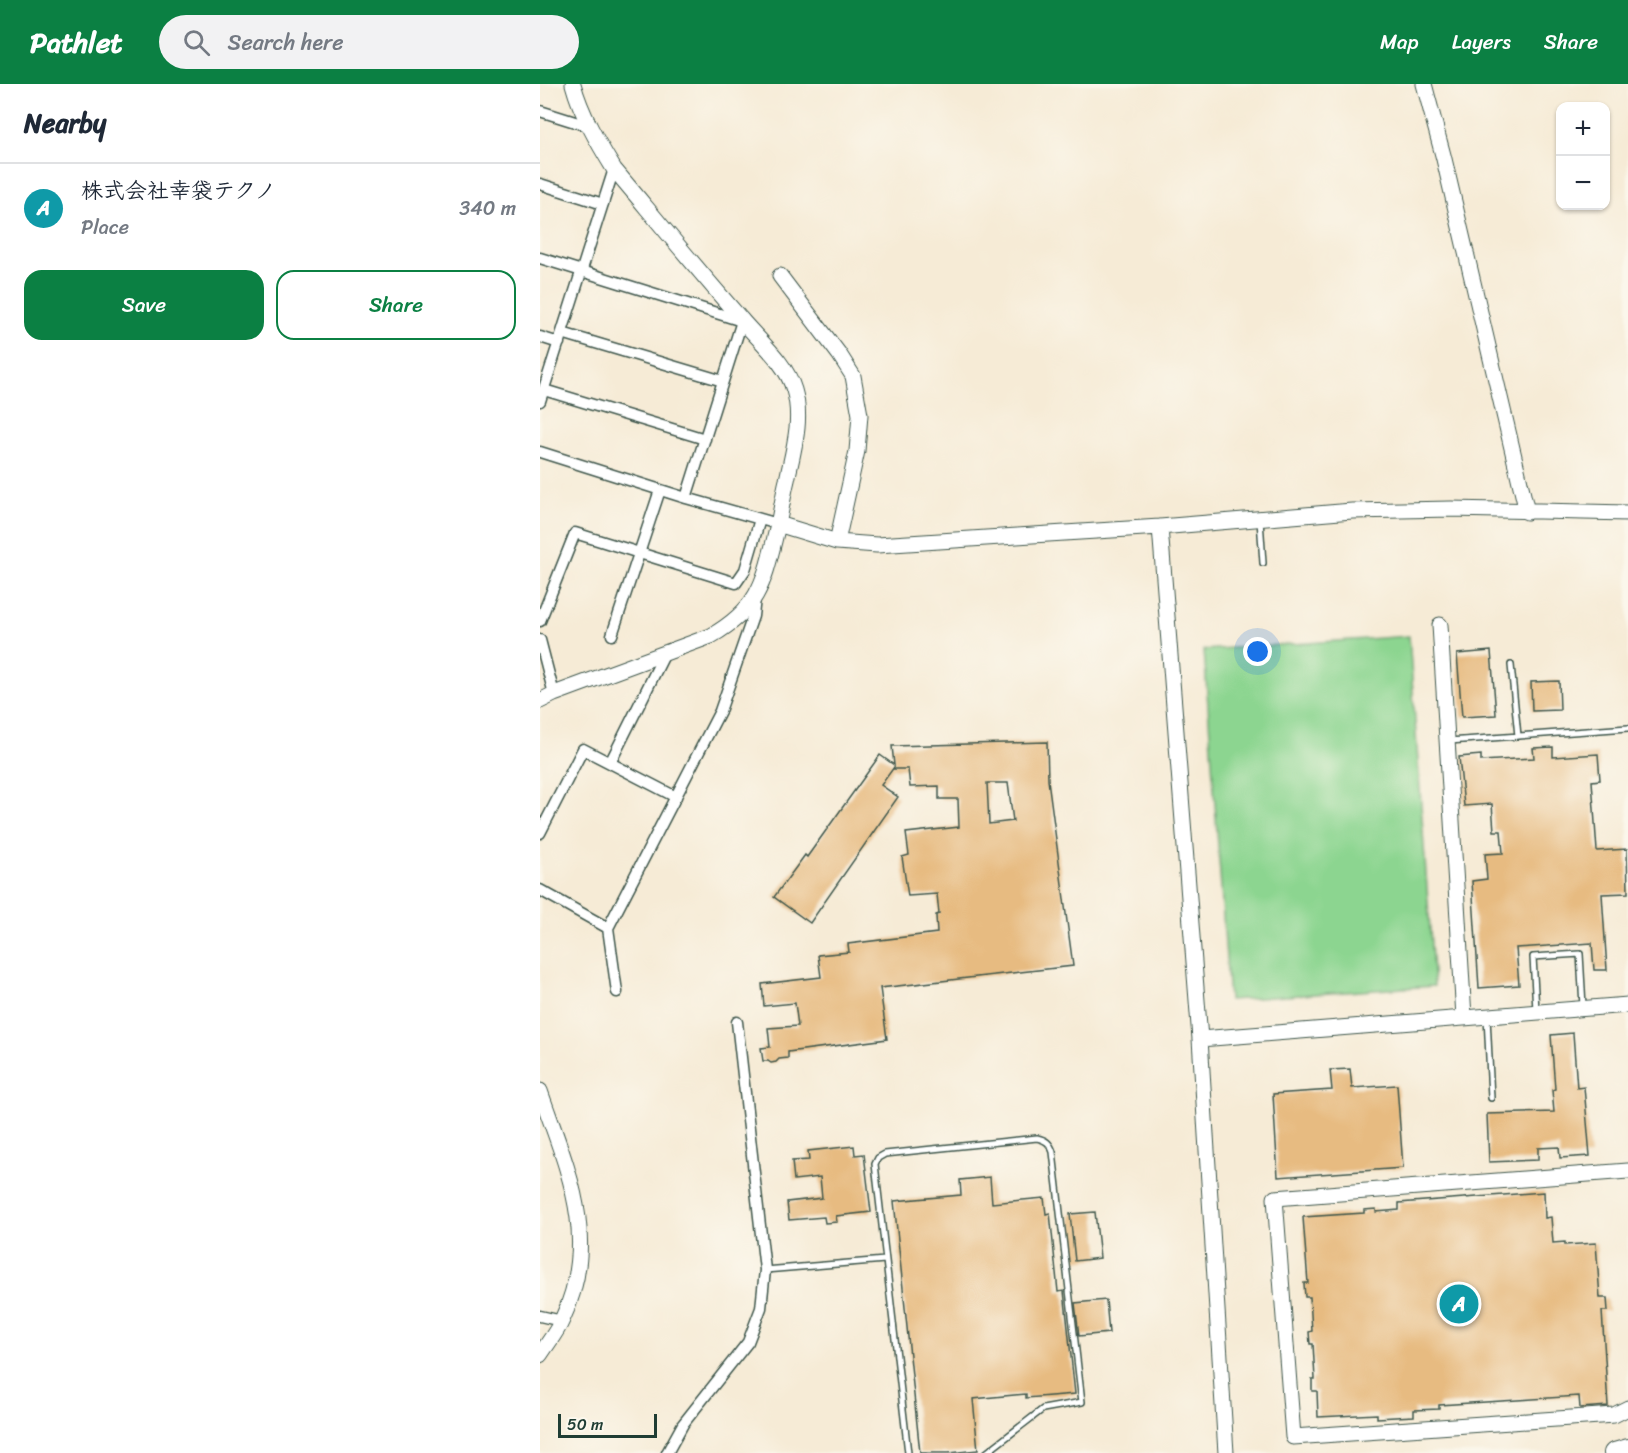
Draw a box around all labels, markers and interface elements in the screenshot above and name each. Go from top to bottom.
search box [159,15,579,69]
text: Pathlet [30,18,123,67]
text: Search here [228,23,343,62]
text: Map [1380,23,1419,61]
text: Layers [1452,23,1511,61]
text: Share [1544,23,1598,61]
icon: search [180,26,213,59]
text: Nearby [24,100,106,146]
map controls [1556,102,1610,210]
button: + [1556,102,1610,156]
button: − [1556,156,1610,210]
text: 株式会社幸袋テクノ [81,171,276,210]
text: A [37,191,50,226]
text: 340 m [459,191,516,226]
text: Place [81,210,129,245]
button: Save [24,270,264,340]
button: Share [276,270,516,340]
your location [1243,637,1272,666]
pin: A [1440,1282,1478,1326]
text: 50 m [567,1410,603,1439]
scale bar [558,1411,657,1438]

